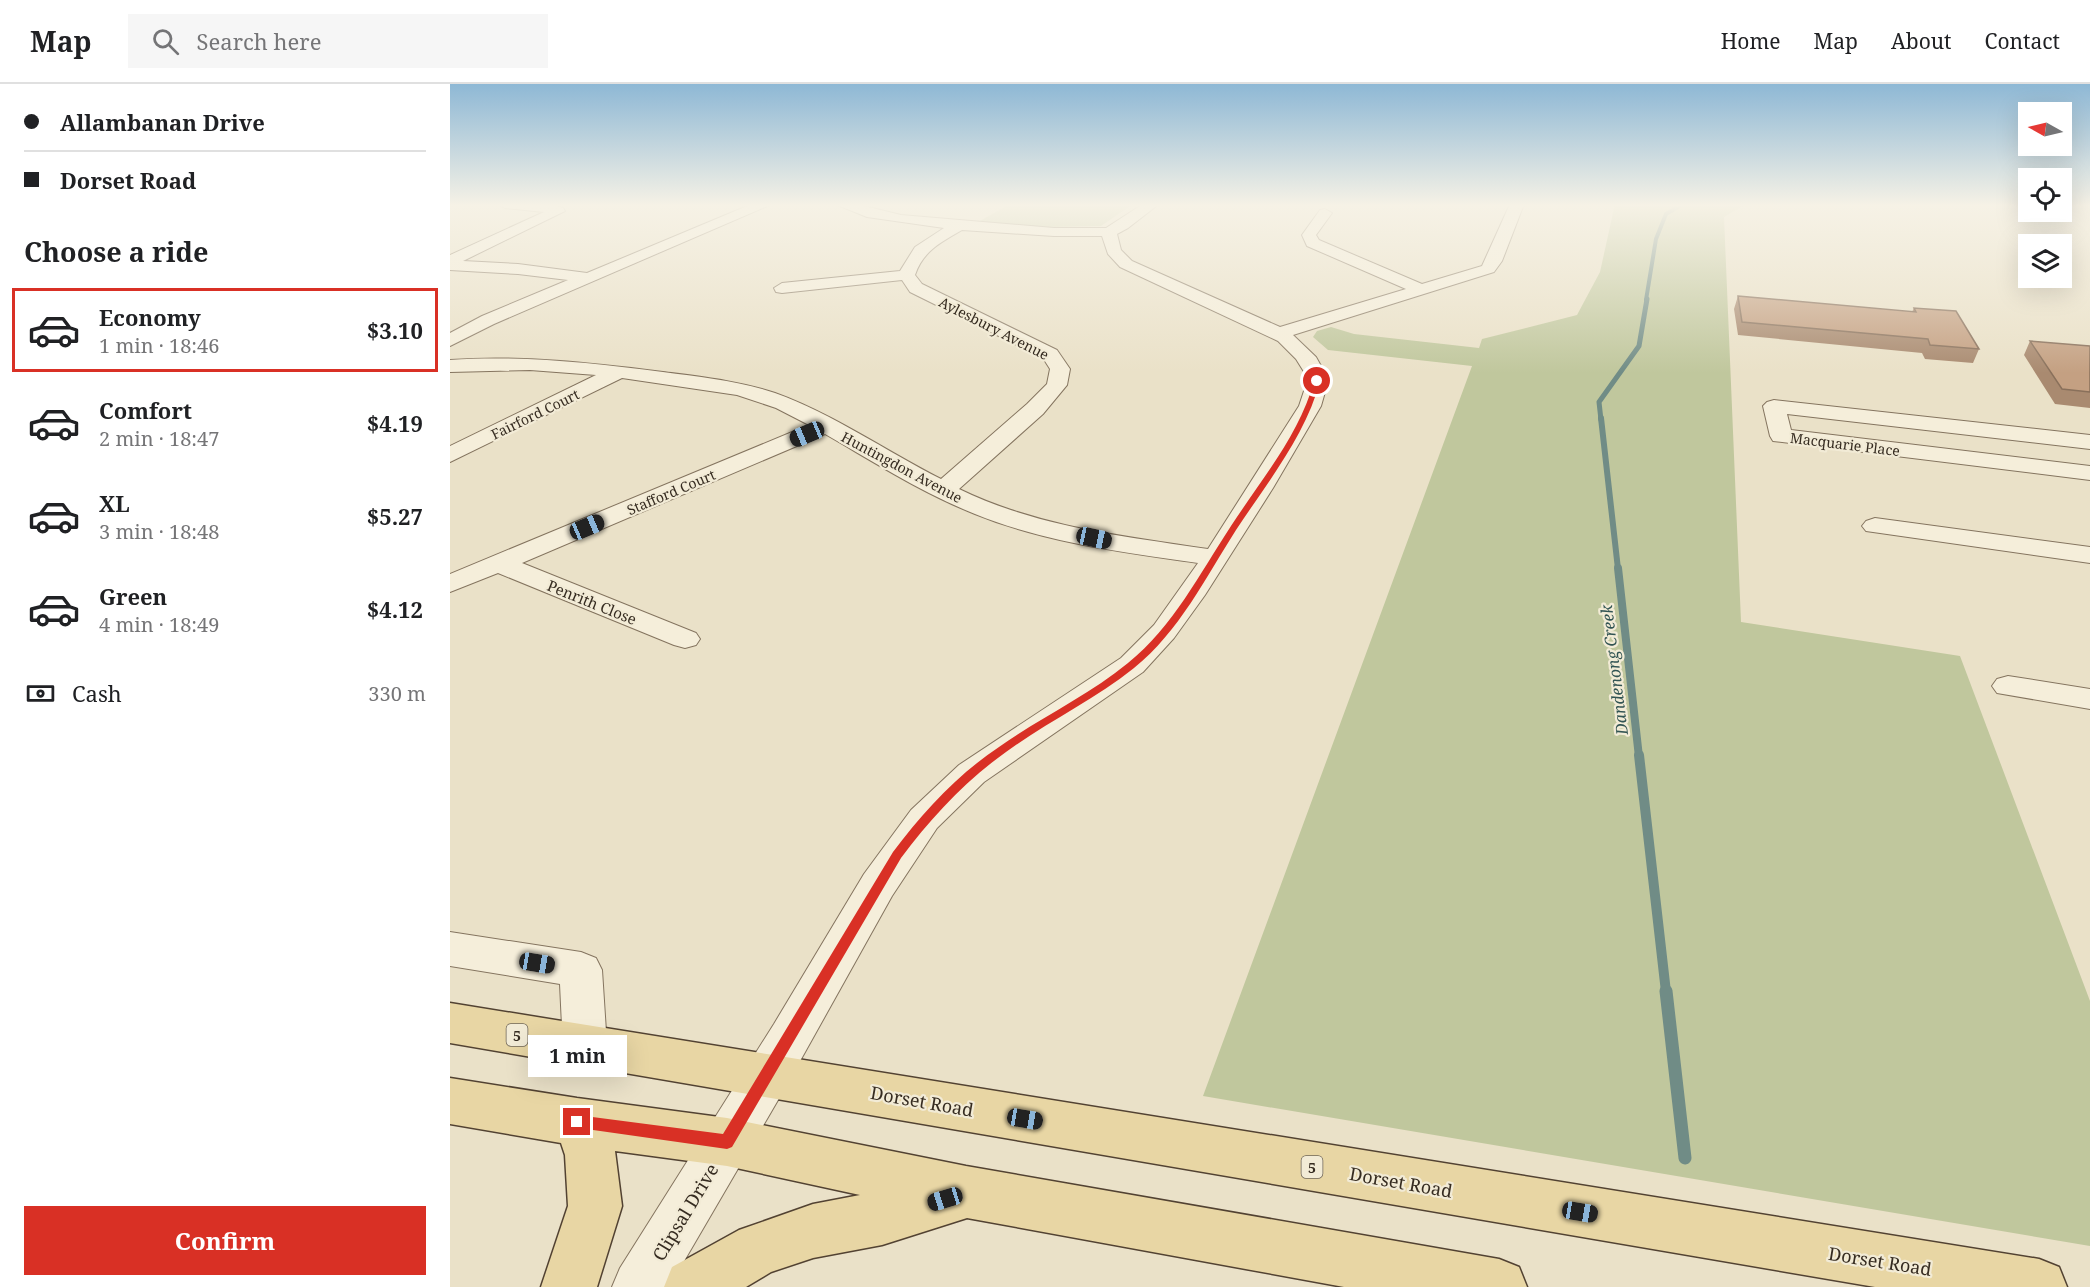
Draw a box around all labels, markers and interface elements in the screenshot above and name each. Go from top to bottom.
search box [128,14,548,68]
text: Map [30,22,92,60]
icon: search [149,25,182,58]
text: Search here [197,26,321,56]
text: Home [1721,27,1781,55]
text: Map [1814,27,1858,55]
text: About [1891,27,1952,55]
text: Contact [1985,27,2060,55]
north arrow [2018,102,2072,156]
map controls [2018,102,2072,288]
text: Allambanan Drive [60,107,265,137]
text: Dorset Road [60,165,196,195]
button: locate [2018,168,2072,222]
text: Choose a ride [24,233,209,270]
button: layers [2018,234,2072,288]
street label: Aylesbury Avenue [936,292,1052,364]
text: Economy [99,302,201,332]
icon: car [27,303,81,357]
text: $3.10 [367,315,423,345]
text: 1 min · 18:46 [99,332,219,359]
route start [1303,367,1330,394]
street label: Fairford Court [488,384,582,444]
text: Comfort [99,395,192,425]
icon: car [27,396,81,450]
text: $4.19 [367,408,423,438]
car [787,419,827,449]
text: 2 min · 18:47 [99,425,219,452]
street label: Huntingdon Avenue [838,427,966,507]
street label: Macquarie Place [1789,428,1901,460]
street label: Stafford Court [624,465,718,519]
text: XL [99,488,130,518]
icon: car [27,489,81,543]
text: $5.27 [367,501,423,531]
car [567,512,607,542]
text: 3 min · 18:48 [99,518,219,545]
car [1075,525,1113,551]
street label: Penrith Close [544,575,640,629]
text: Green [99,581,167,611]
icon: car [27,582,81,636]
text: $4.12 [367,594,423,624]
water label: Dandenong Creek [1595,603,1633,737]
text: 4 min · 18:49 [99,611,219,638]
icon: cash [24,677,57,710]
text: Cash [72,678,122,708]
text: 330 m [368,680,426,707]
car [518,951,556,975]
road number: 5 [506,1024,528,1046]
callout: 1 min [528,1035,626,1077]
text: 1 min [549,1042,606,1069]
street label: Dorset Road [869,1080,975,1122]
car [1006,1107,1044,1131]
route end [563,1108,590,1135]
road number: 5 [1302,1156,1322,1178]
street label: Clipsal Drive [647,1159,723,1265]
street label: Dorset Road [1348,1161,1454,1203]
car [925,1185,965,1213]
car [1561,1200,1599,1224]
button: Confirm [24,1206,426,1275]
street label: Dorset Road [1827,1241,1933,1281]

